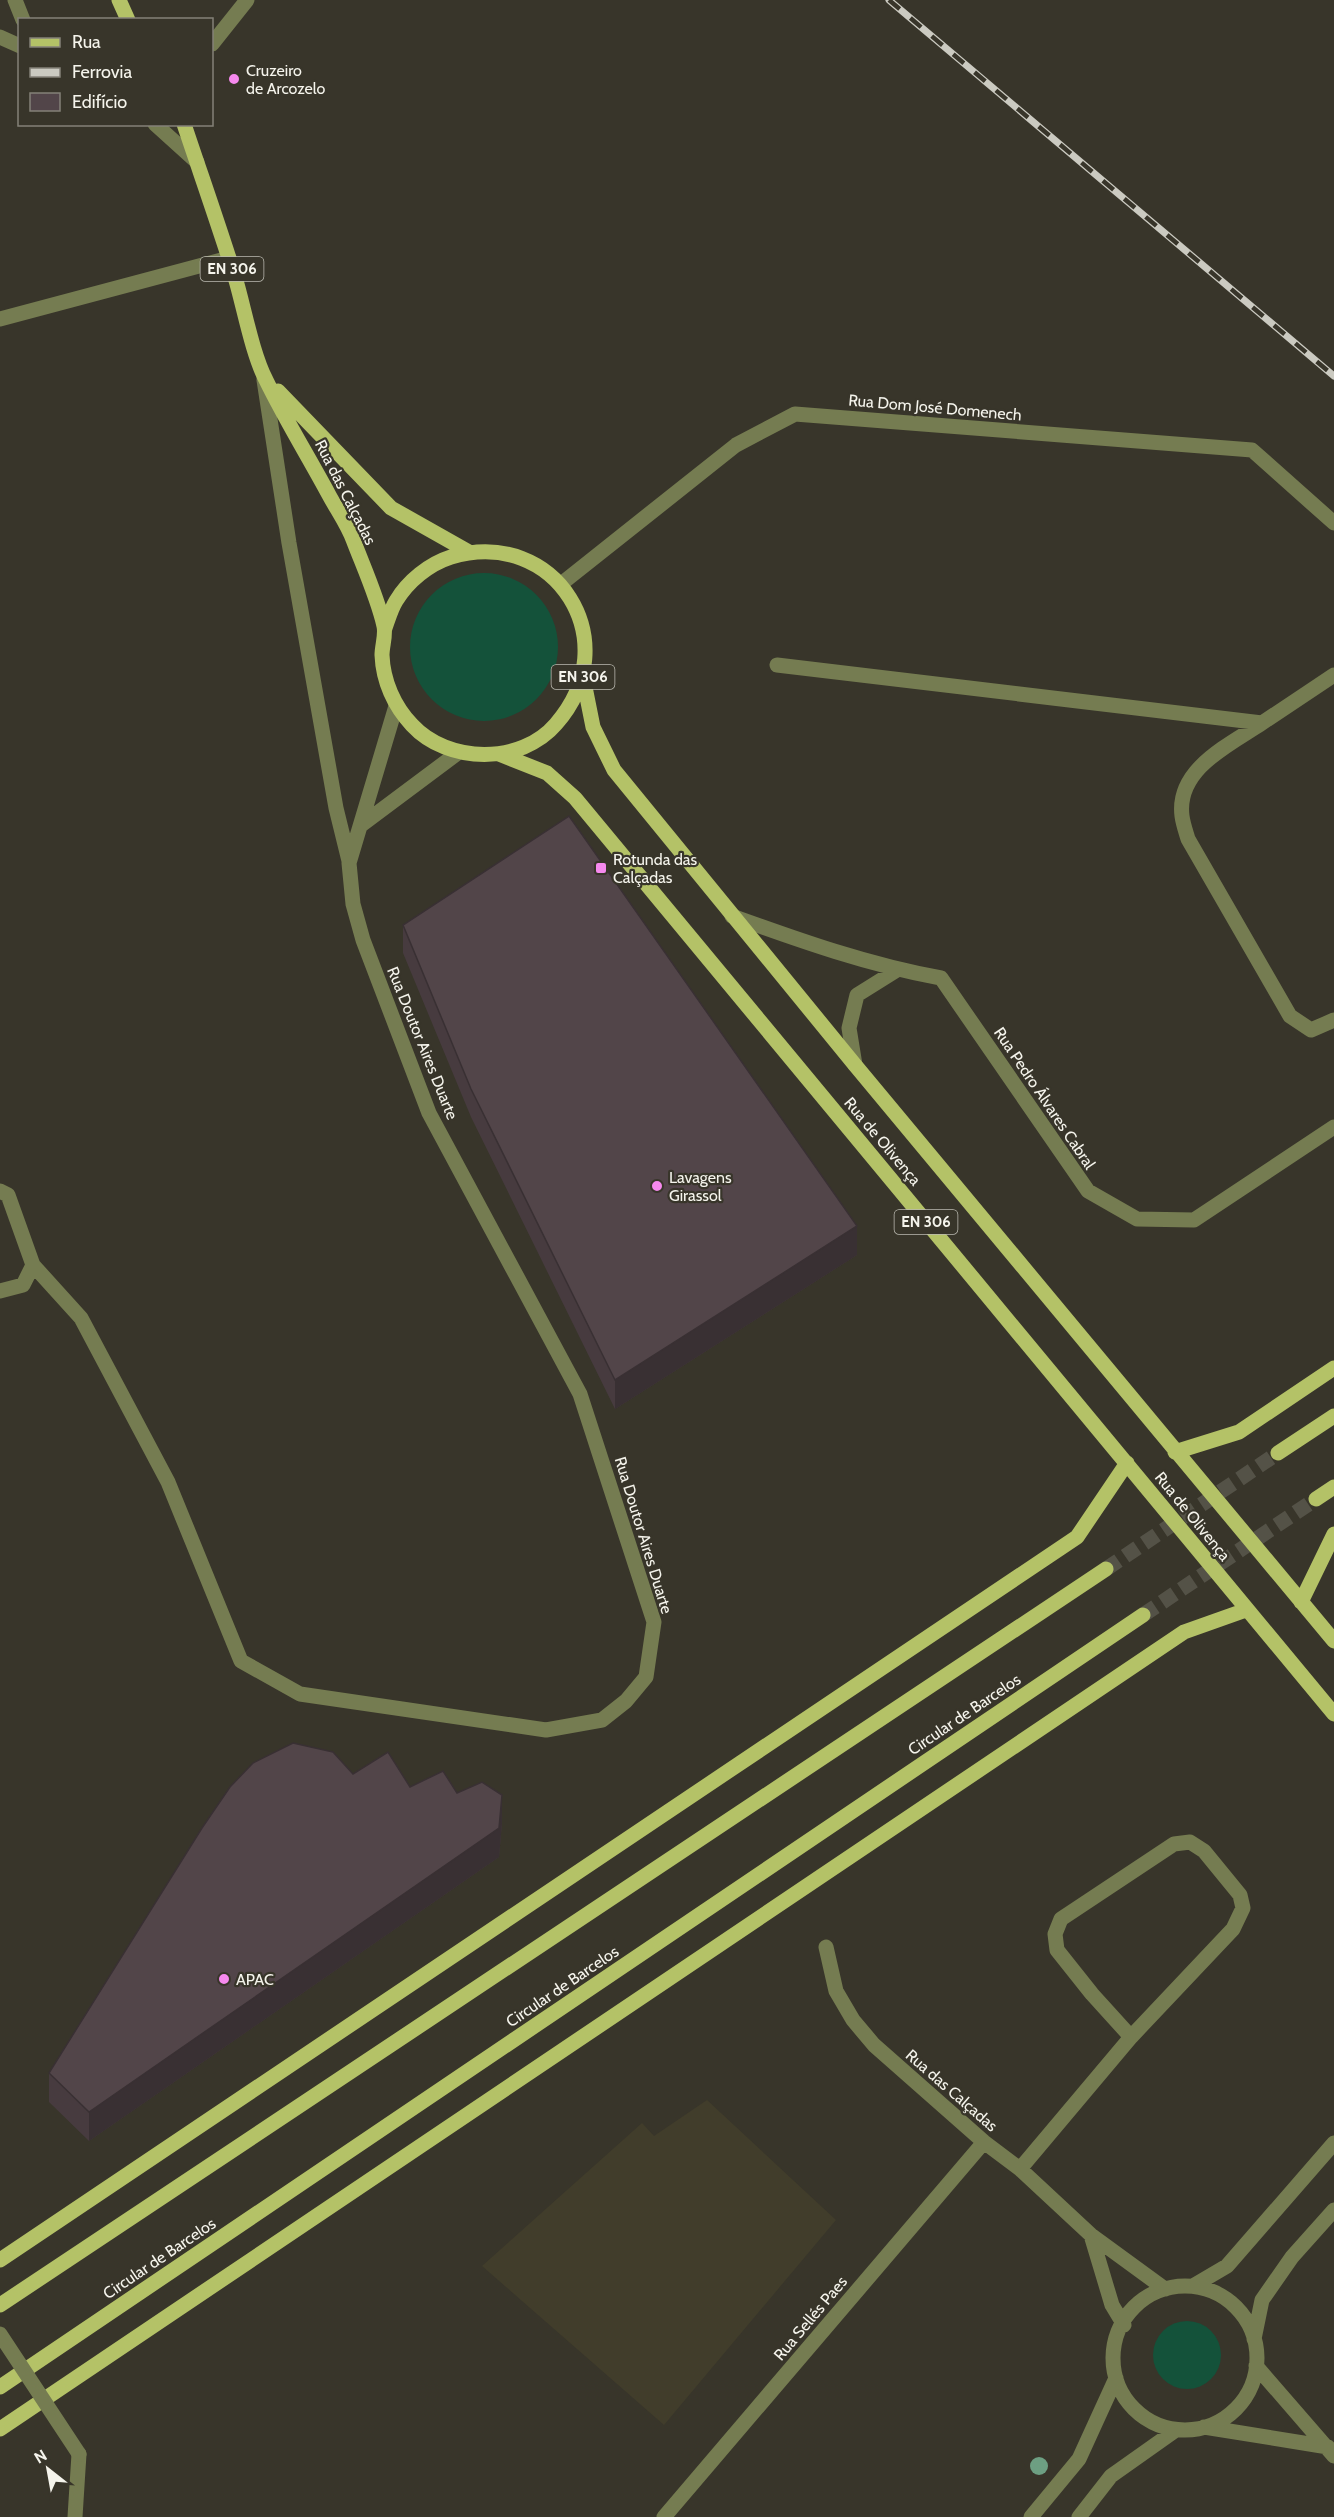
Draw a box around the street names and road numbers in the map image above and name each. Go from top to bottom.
road number: EN 306 [200,257,264,281]
street label: Rua Dom José Domenech [848,390,1022,425]
street label: Rua das Calçadas [311,437,380,548]
road number: EN 306 [552,665,614,689]
street label: Rua Doutor Aires Duarte [383,964,462,1122]
street label: Rua Pedro Álvares Cabral [990,1024,1099,1173]
street label: Rua de Olivença [840,1093,925,1189]
road number: EN 306 [894,1210,958,1234]
street label: Rua Doutor Aires Duarte [611,1454,676,1616]
street label: Rua de Olivença [1151,1468,1234,1565]
street label: Circular de Barcelos [904,1670,1024,1759]
street label: Circular de Barcelos [502,1942,622,2031]
street label: Rua das Calçadas [902,2045,1002,2136]
street label: Circular de Barcelos [99,2214,219,2303]
street label: Rua Sellés Paes [770,2272,851,2364]

